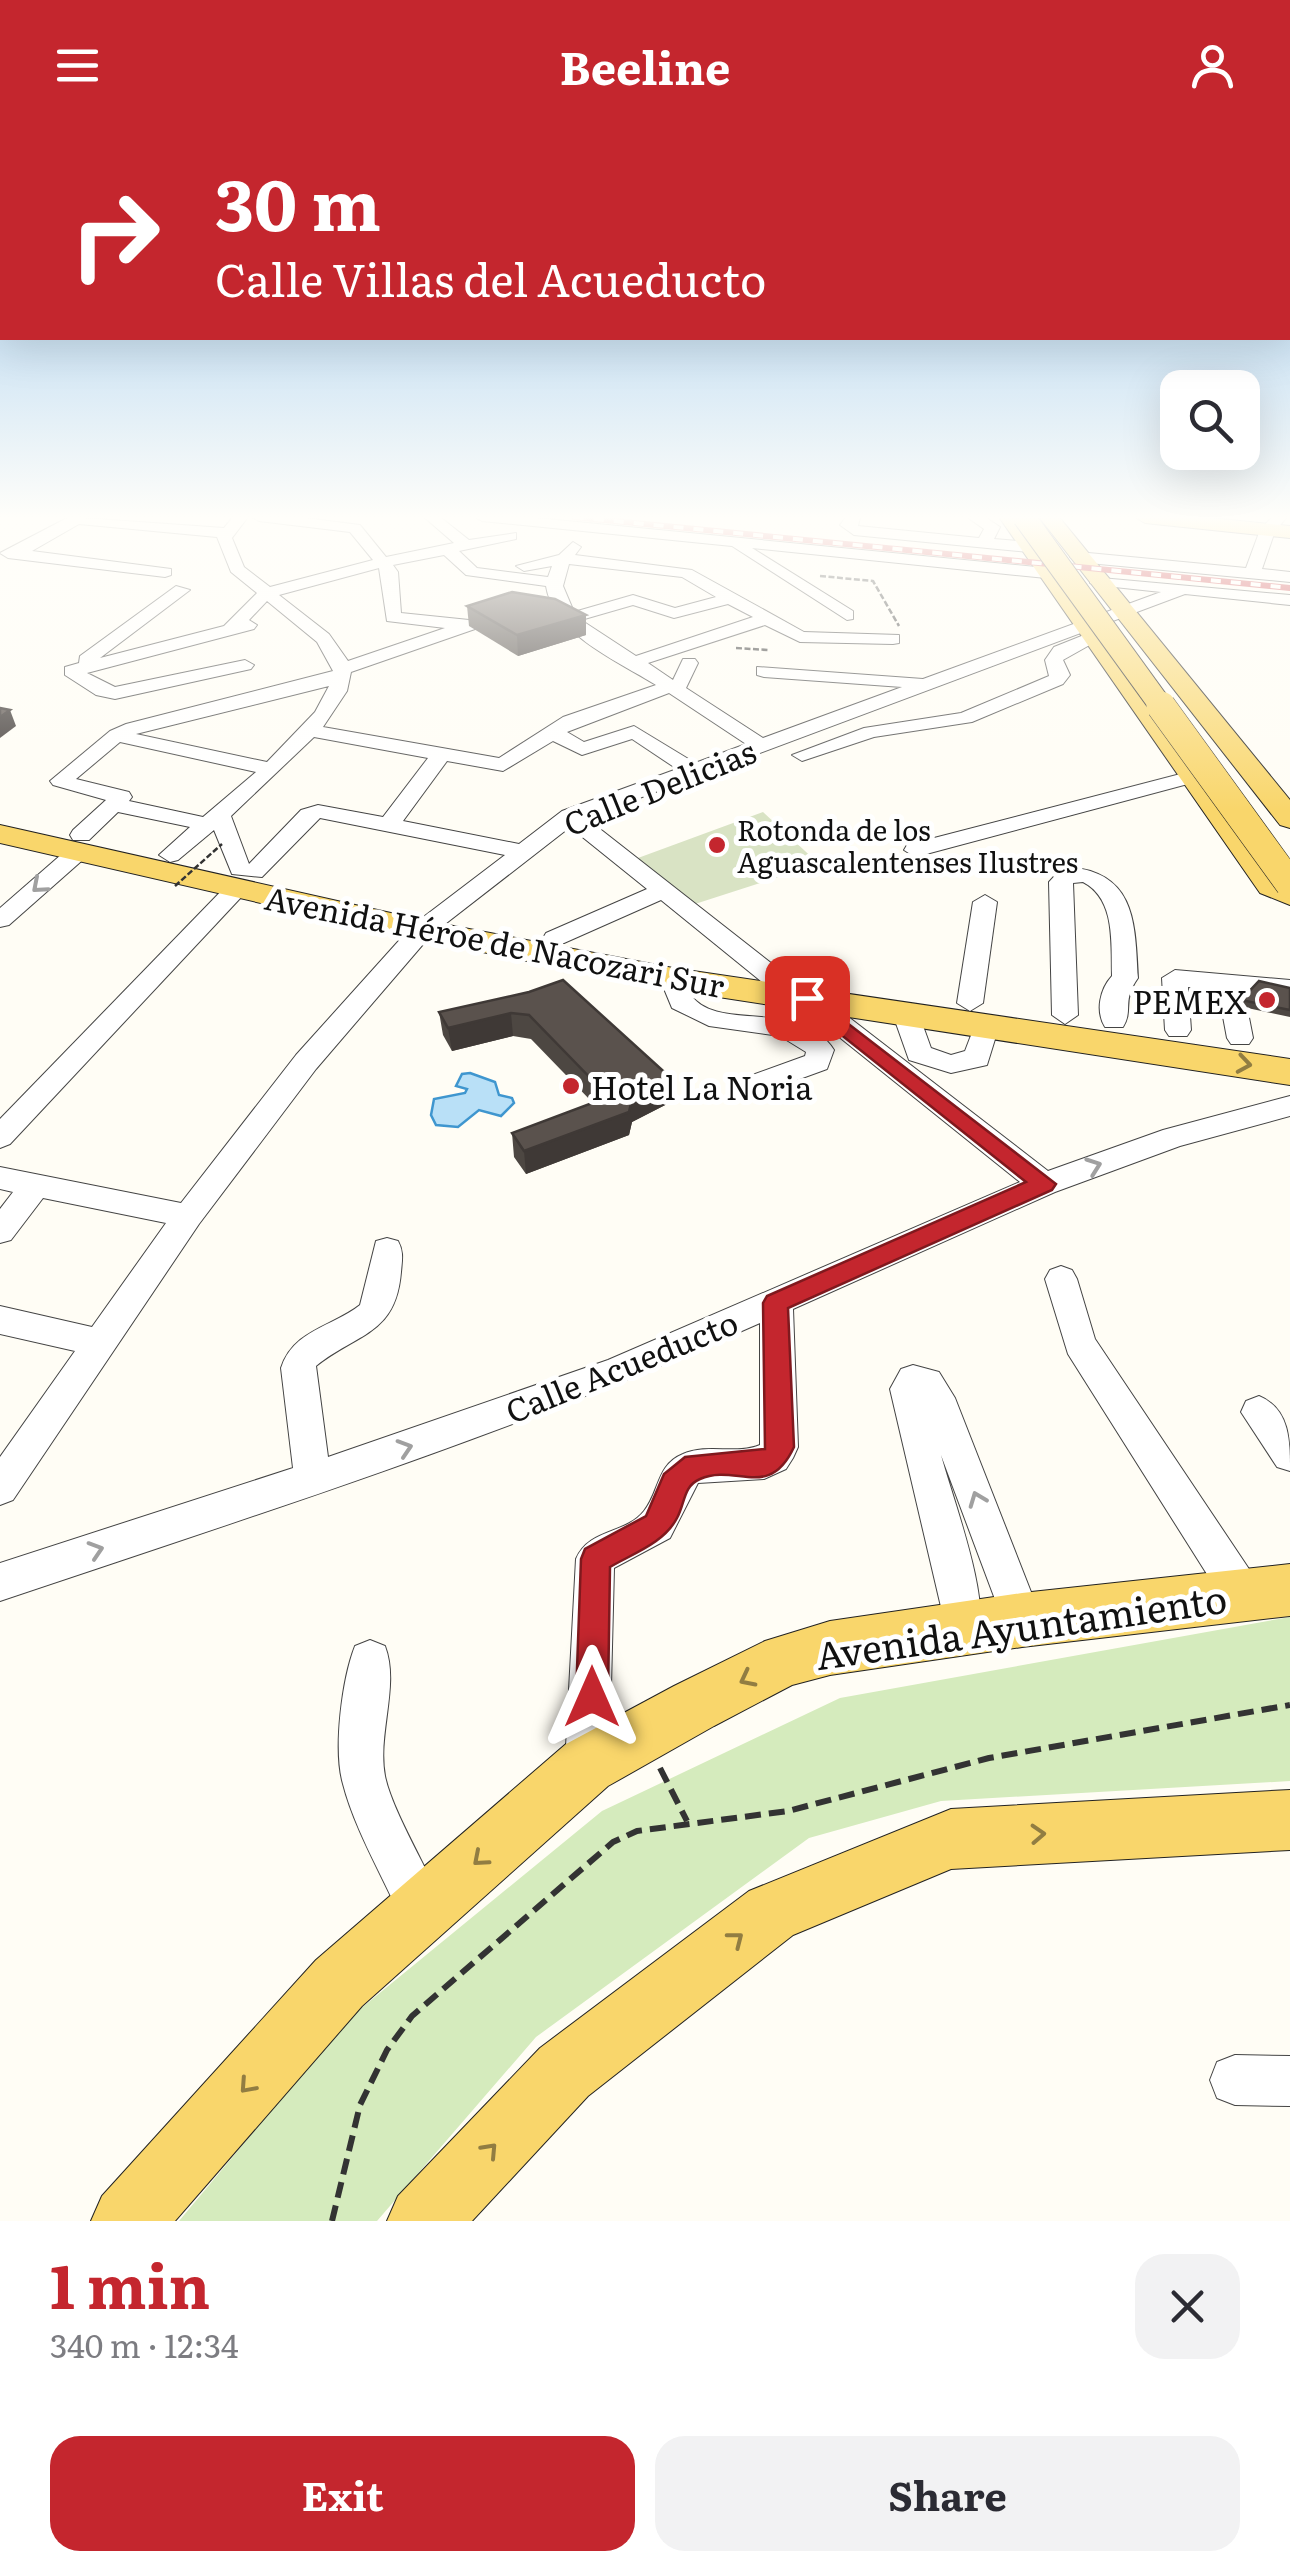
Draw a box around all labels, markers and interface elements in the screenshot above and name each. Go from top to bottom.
text: Beeline [560,32,730,99]
icon: menu [50,38,105,93]
icon: person [1185,38,1240,93]
text: 30 m [215,149,381,253]
icon: right [50,170,180,300]
text: Calle Villas del Acueducto [215,244,766,311]
map controls [1160,370,1260,470]
button: search [1160,370,1260,470]
street label: Calle Delicias [556,726,762,846]
place label: Rotonda de los Aguascalentenses Ilustres [737,808,1078,882]
marker: Rotonda de los Aguascalentenses Ilustres [706,834,728,856]
street label: Avenida Héroe de Nacozari Sur [261,872,729,1008]
one-way arrow [32,874,51,892]
pin [765,956,850,1041]
icon: arrive [780,971,835,1026]
place label: PEMEX [1132,976,1247,1024]
marker: PEMEX [1256,989,1278,1011]
one-way arrow [1236,1053,1252,1074]
place label: Hotel La Noria [591,1062,813,1110]
marker: Hotel La Noria [560,1075,582,1097]
one-way arrow [1084,1157,1101,1178]
street label: Calle Acueducto [498,1297,744,1433]
one-way arrow [395,1440,412,1460]
one-way arrow [968,1491,988,1509]
one-way arrow [87,1541,104,1561]
street label: Avenida Ayuntamiento [812,1568,1230,1682]
position arrow [540,1645,644,1749]
one-way arrow [740,1667,758,1686]
one-way arrow [1030,1824,1046,1845]
one-way arrow [473,1848,492,1866]
one-way arrow [725,1933,743,1951]
one-way arrow [241,2074,259,2093]
one-way arrow [478,2143,496,2162]
text: 1 min [50,2238,210,2327]
button: close [1135,2254,1240,2359]
text: 340 m · 12:34 [50,2320,239,2368]
button: Exit [50,2436,635,2551]
button: Share [655,2436,1240,2551]

